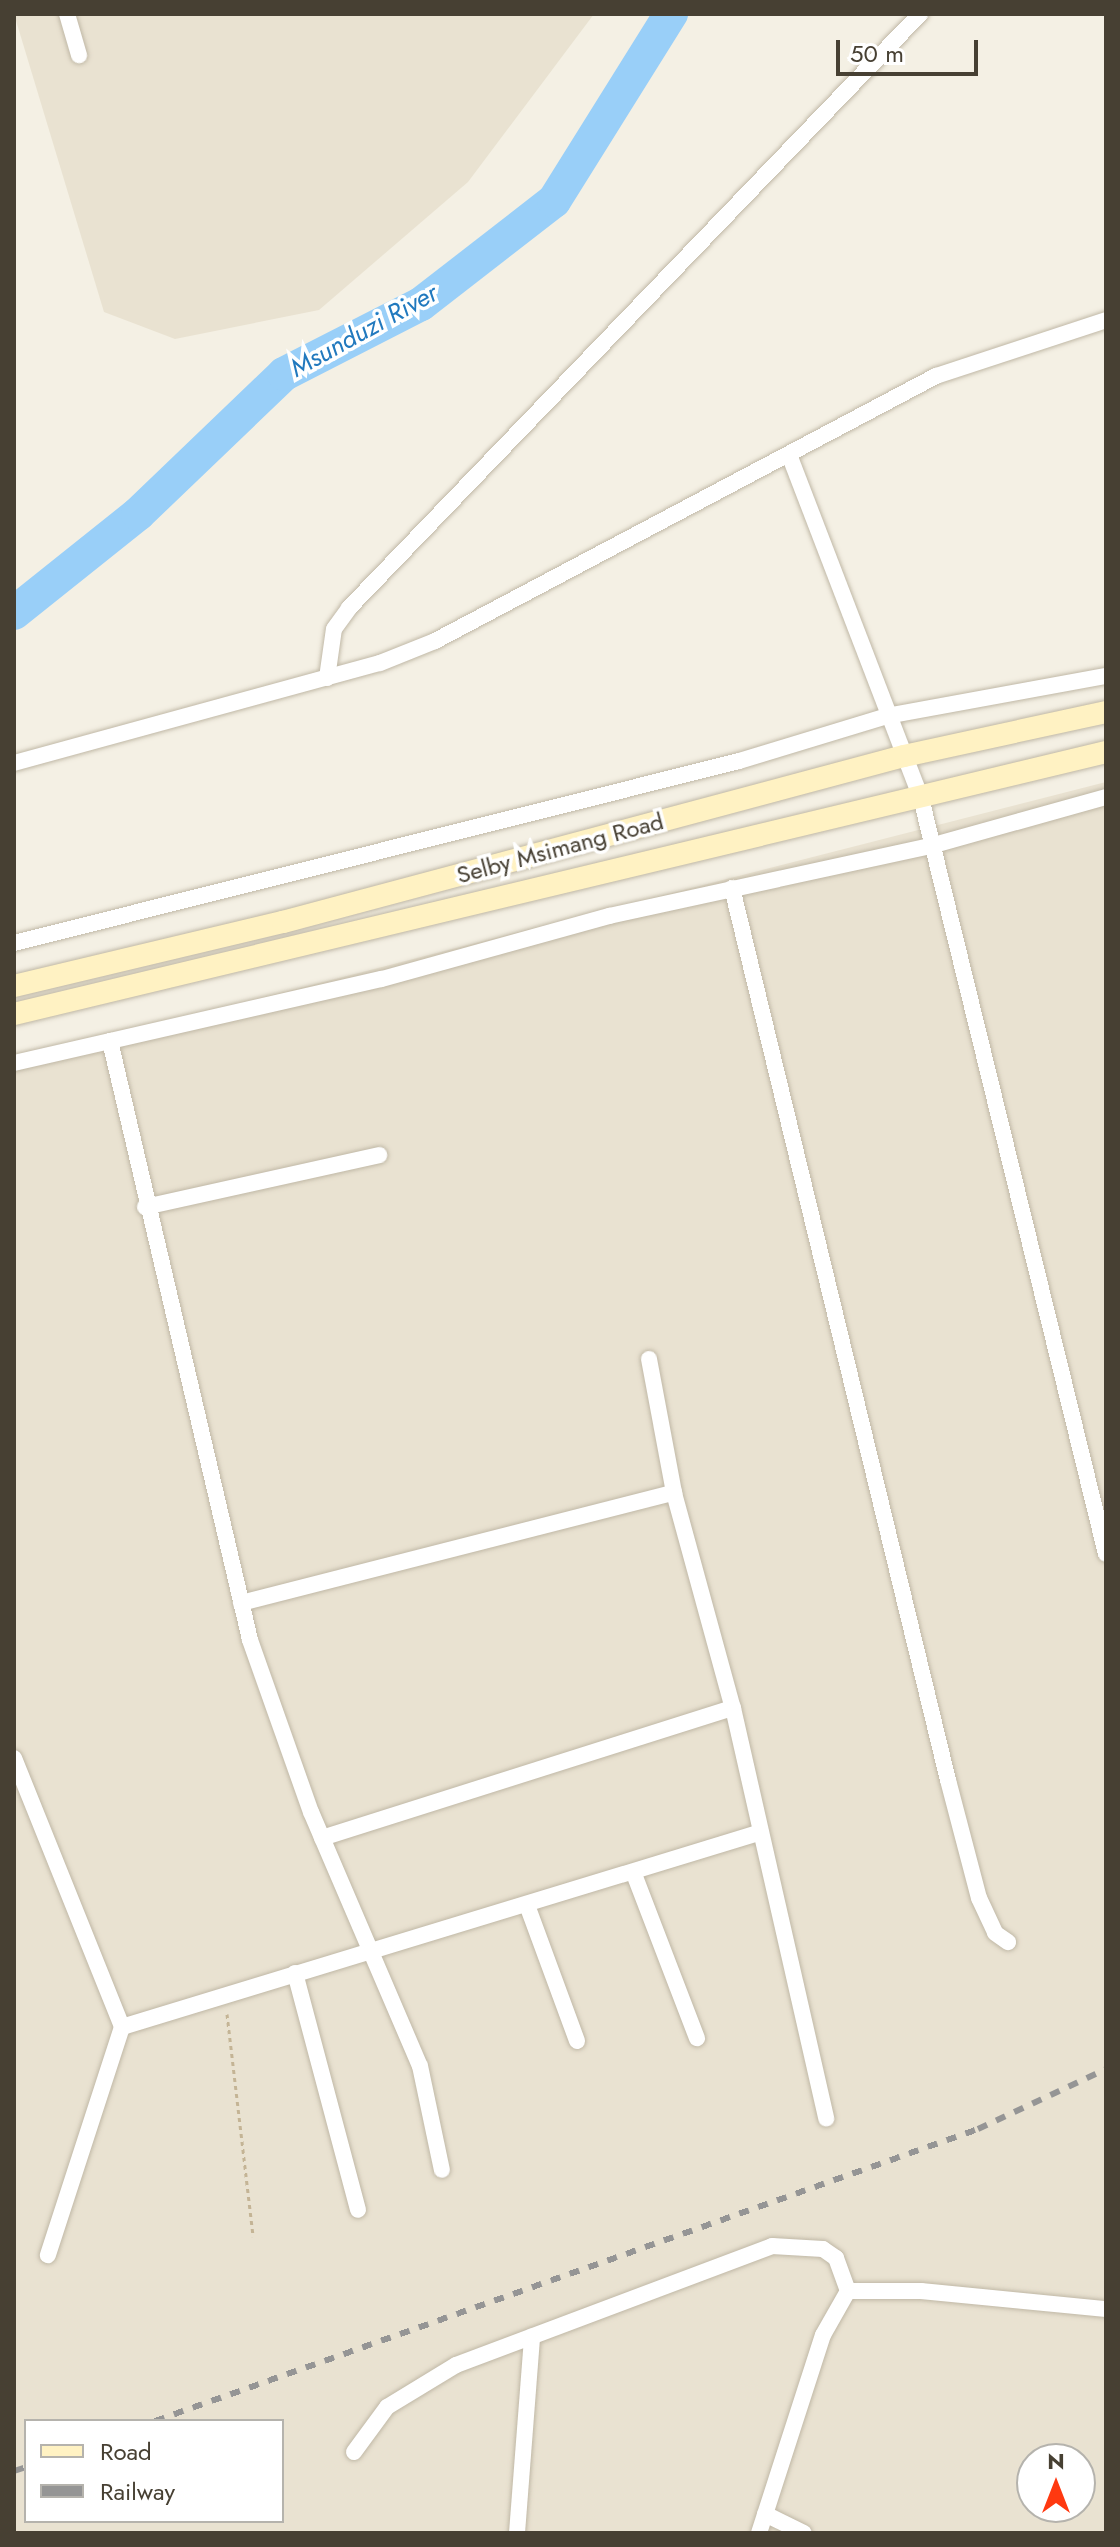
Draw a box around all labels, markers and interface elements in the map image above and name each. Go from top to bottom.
scale bar [840,24,982,74]
text: 50 m [850,36,904,71]
water label: Msunduzi River [285,278,443,384]
street label: Selby Msimang Road [453,807,667,889]
legend [24,2419,284,2523]
text: Road [100,2434,152,2469]
north arrow [1016,2443,1096,2523]
text: N [1047,2445,1065,2477]
text: Railway [100,2474,175,2509]

